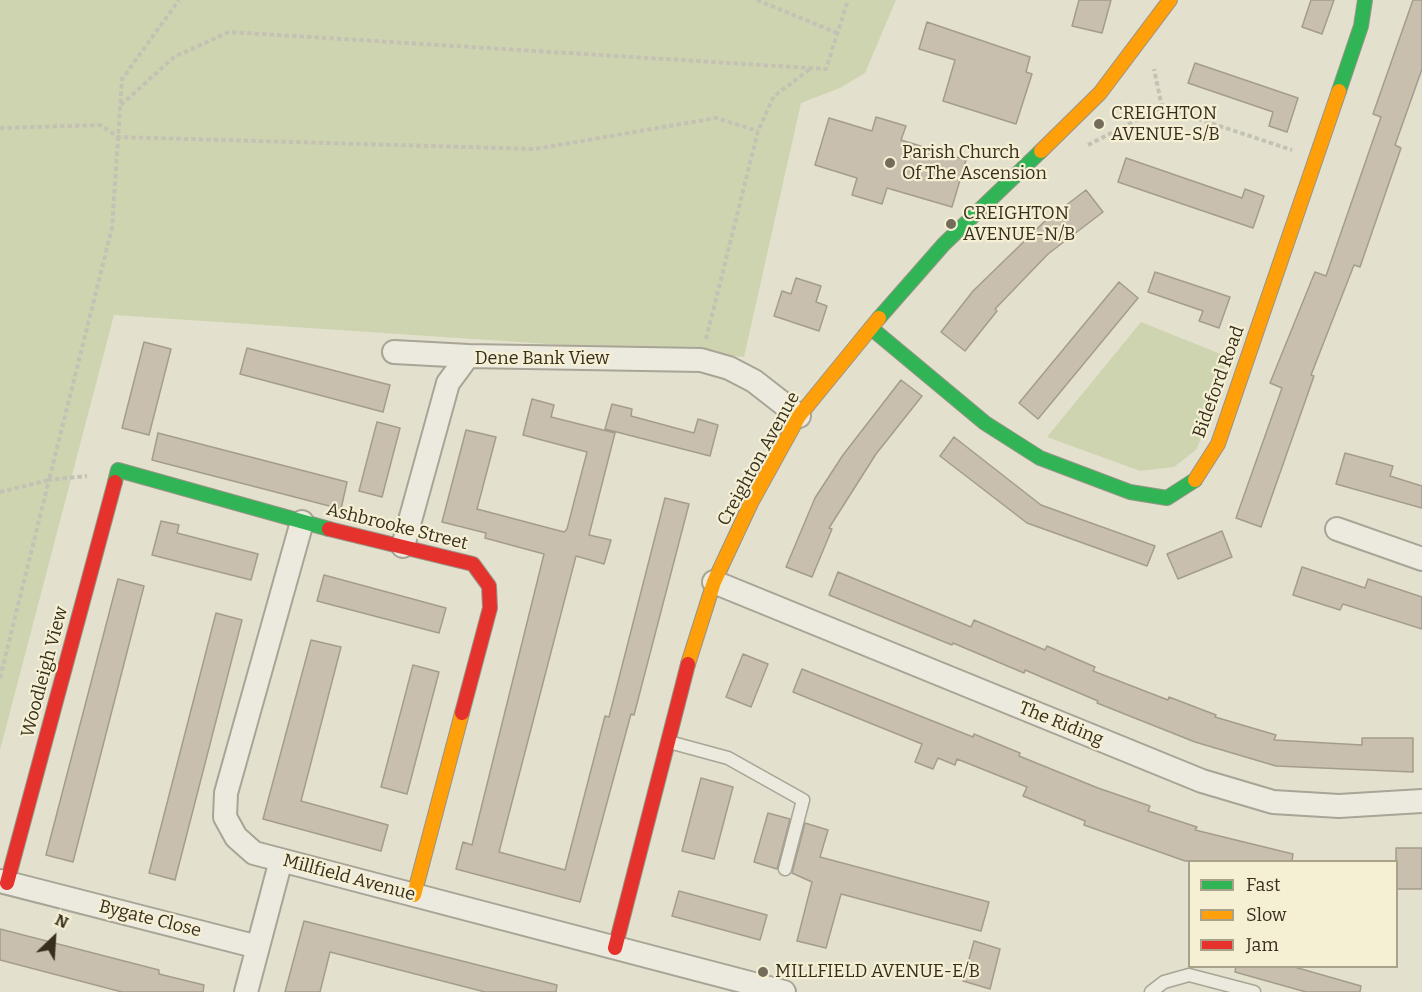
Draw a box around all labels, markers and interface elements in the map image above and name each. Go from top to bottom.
place label: CREIGHTON AVENUE-S/B [1111,103,1220,146]
marker: CREIGHTON AVENUE-S/B [1092,117,1106,131]
place label: Parish Church Of The Ascension [902,142,1047,184]
marker: Parish Church Of The Ascension [883,156,897,170]
place label: CREIGHTON AVENUE-N/B [963,203,1075,246]
marker: CREIGHTON AVENUE-N/B [944,217,958,231]
street label: Bideford Road [1189,323,1249,441]
street label: Dene Bank View [475,348,609,370]
street label: Creighton Avenue [713,388,805,530]
street label: Ashbrooke Street [324,499,470,555]
street label: Woodleigh View [17,604,73,740]
street label: The Riding [1015,697,1107,751]
street label: Millfield Avenue [280,850,418,906]
legend [1188,860,1398,968]
text: Fast [1246,874,1281,896]
street label: Bygate Close [97,896,203,942]
text: Slow [1246,904,1286,926]
north arrow [24,908,84,968]
text: N [52,910,71,932]
text: Jam [1246,934,1279,956]
place label: MILLFIELD AVENUE-E/B [775,961,980,983]
marker: MILLFIELD AVENUE-E/B [756,965,770,979]

